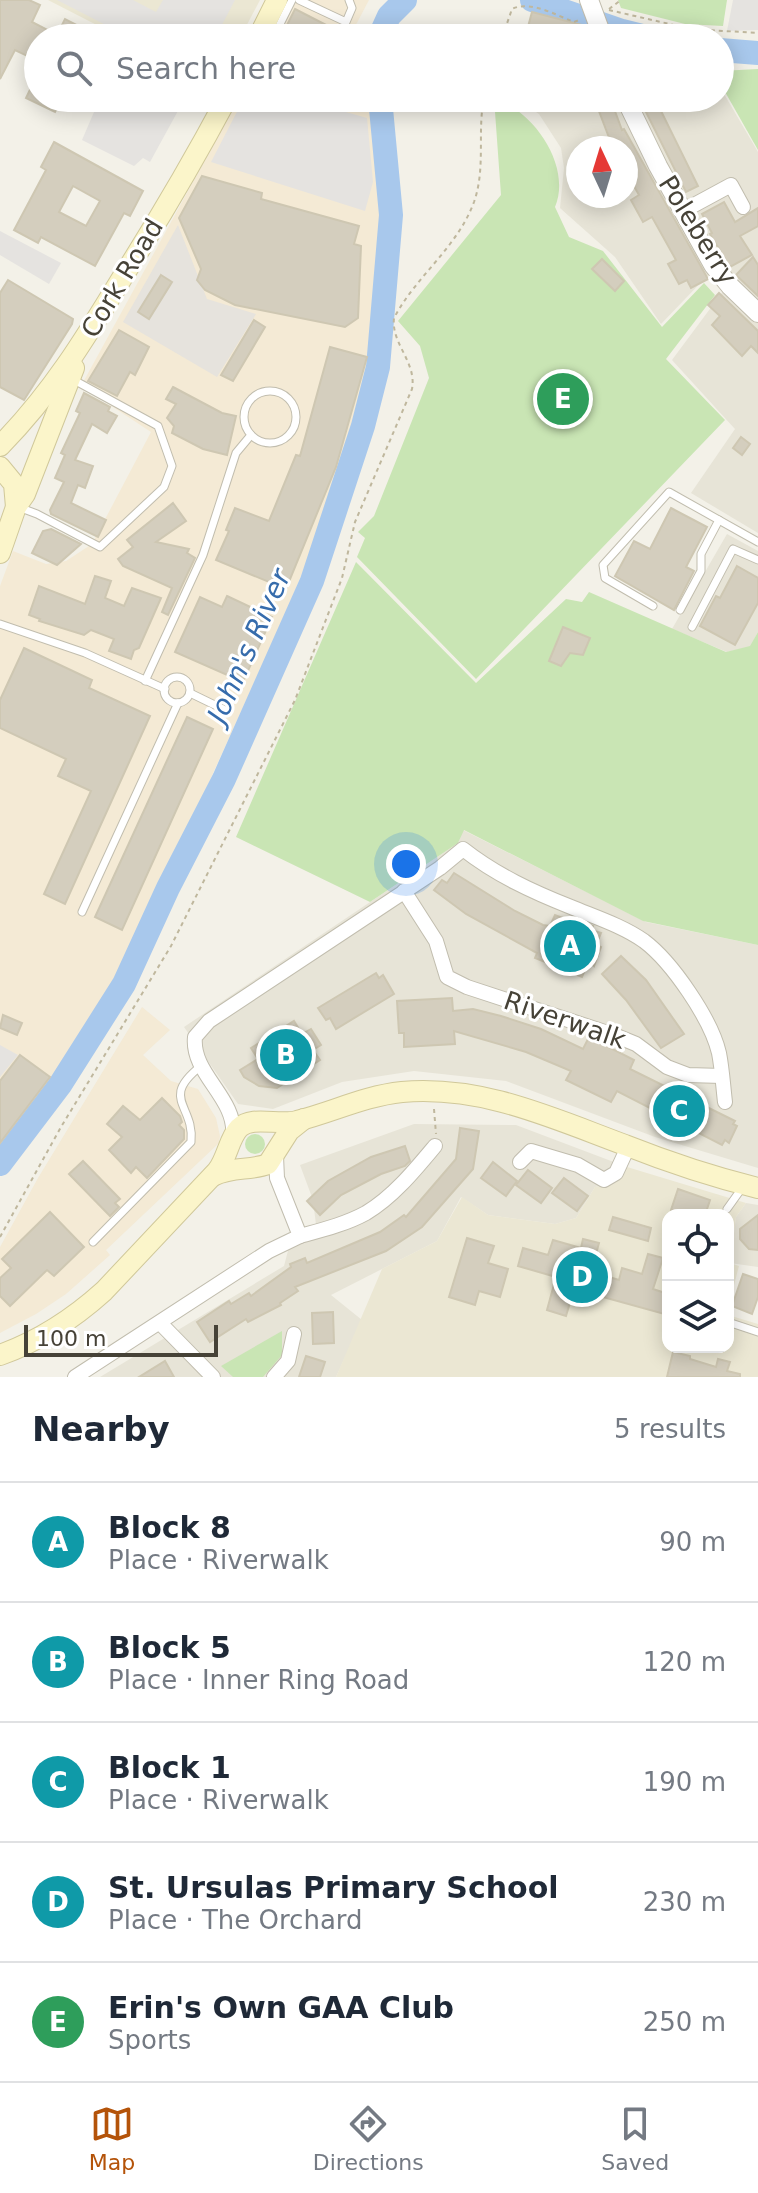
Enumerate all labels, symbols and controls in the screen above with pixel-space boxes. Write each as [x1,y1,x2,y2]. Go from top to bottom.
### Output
search box [24,24,734,112]
icon: search [52,46,96,90]
text: Search here [116,51,296,86]
north arrow [566,136,638,208]
street label: Poleberry [653,170,743,290]
street label: Cork Road [75,213,169,343]
pin: E [537,369,589,429]
water label: John's River [198,563,298,732]
your location [386,844,426,884]
pin: A [544,916,596,976]
street label: Riverwalk [500,985,630,1055]
pin: B [260,1025,312,1085]
pin: C [653,1081,705,1141]
map controls [662,1209,734,1353]
button: locate [662,1209,734,1281]
pin: D [556,1247,608,1307]
button: layers [662,1281,734,1353]
scale bar [24,1321,218,1357]
text: 100 m [36,1326,106,1351]
text: Nearby [32,1409,170,1449]
text: 5 results [614,1414,726,1444]
text: Block 8 [108,1510,231,1545]
text: A [48,1527,68,1557]
text: 90 m [659,1527,726,1557]
text: Place · Riverwalk [108,1545,329,1575]
text: Block 5 [108,1630,231,1665]
text: B [48,1647,68,1677]
text: 120 m [643,1647,726,1677]
text: Place · Inner Ring Road [108,1665,409,1695]
text: Block 1 [108,1750,231,1785]
text: C [48,1767,68,1797]
text: 190 m [643,1767,726,1797]
text: Place · Riverwalk [108,1785,329,1815]
text: St. Ursulas Primary School [108,1870,559,1905]
text: D [47,1887,69,1917]
text: 230 m [643,1887,726,1917]
text: Place · The Orchard [108,1905,363,1935]
text: Erin's Own GAA Club [108,1990,454,2025]
text: E [49,2007,67,2037]
text: 250 m [643,2007,726,2037]
text: Sports [108,2025,191,2055]
tab: Map [89,2102,135,2175]
tab: Directions [313,2102,424,2175]
tab: Saved [601,2102,669,2175]

